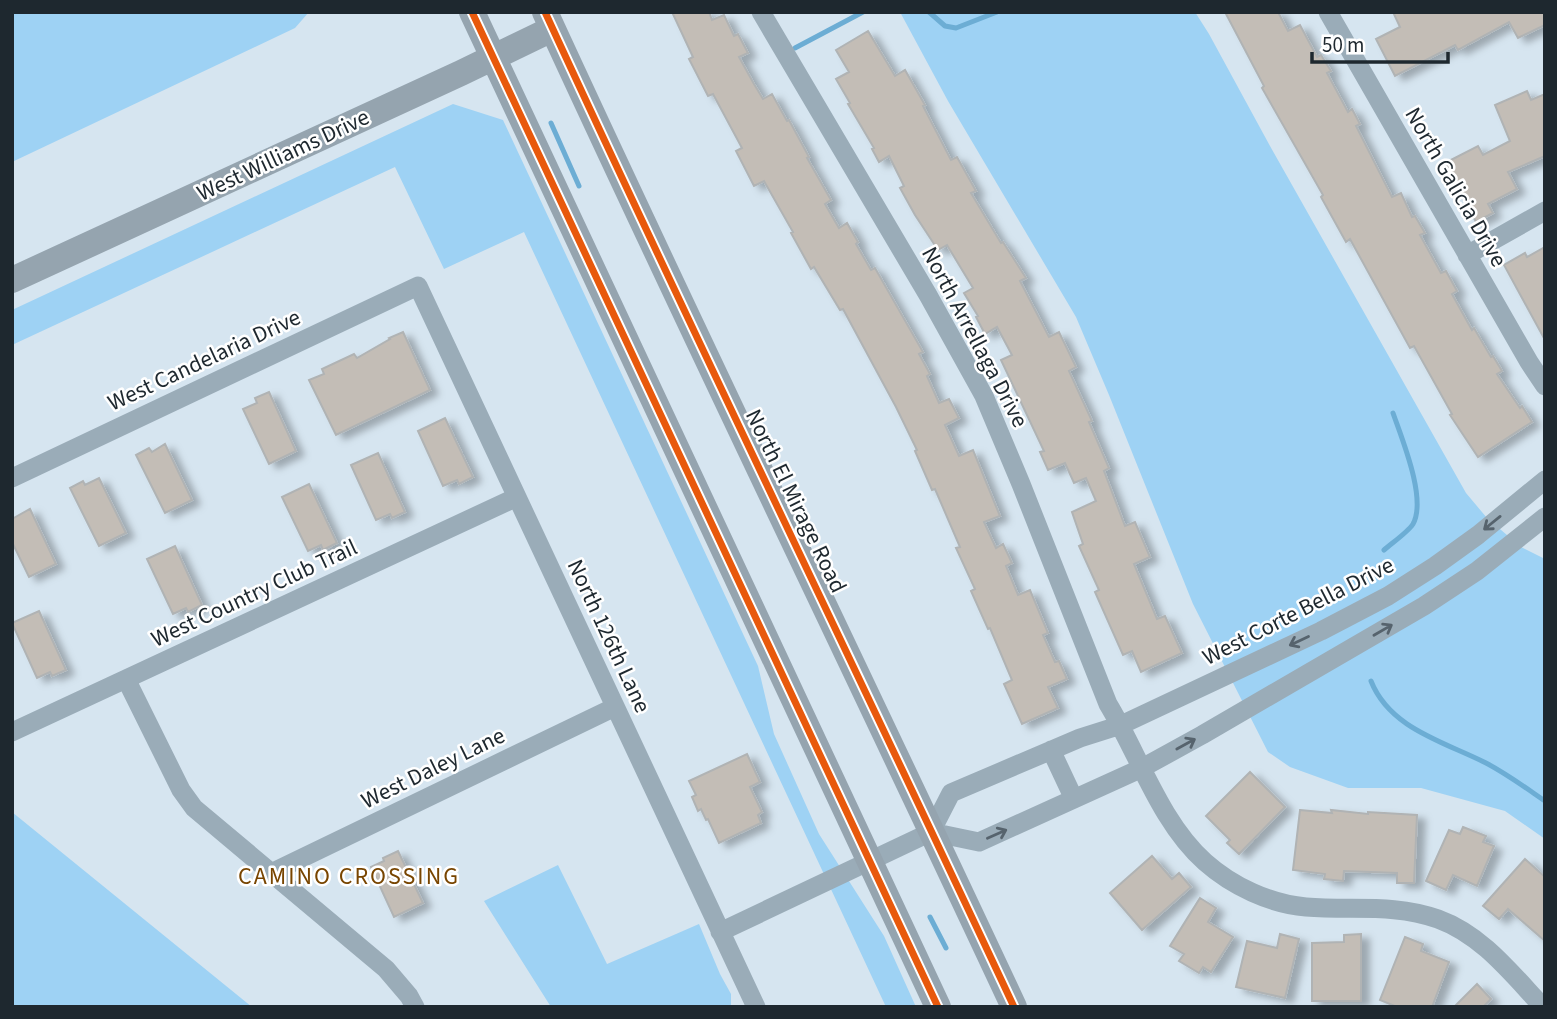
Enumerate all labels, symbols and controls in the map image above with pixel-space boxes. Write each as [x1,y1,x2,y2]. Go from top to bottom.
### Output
scale bar [1312,21,1448,65]
text: 50 m [1322,30,1364,60]
street label: West Williams Drive [191,101,375,209]
street label: North Galicia Drive [1397,101,1515,273]
street label: North Arrellaga Drive [913,241,1037,433]
street label: West Candelaria Drive [102,301,306,419]
street label: North El Mirage Road [737,404,855,598]
one-way arrow [1484,516,1502,531]
street label: West Country Club Trail [145,531,363,655]
street label: West Corte Bella Drive [1197,548,1399,674]
street label: North 126th Lane [559,554,659,718]
one-way arrow [1372,623,1393,636]
one-way arrow [1289,635,1310,649]
street label: West Daley Lane [356,719,510,817]
one-way arrow [1175,737,1196,750]
one-way arrow [986,827,1007,840]
district label: CAMINO CROSSING [238,859,460,894]

